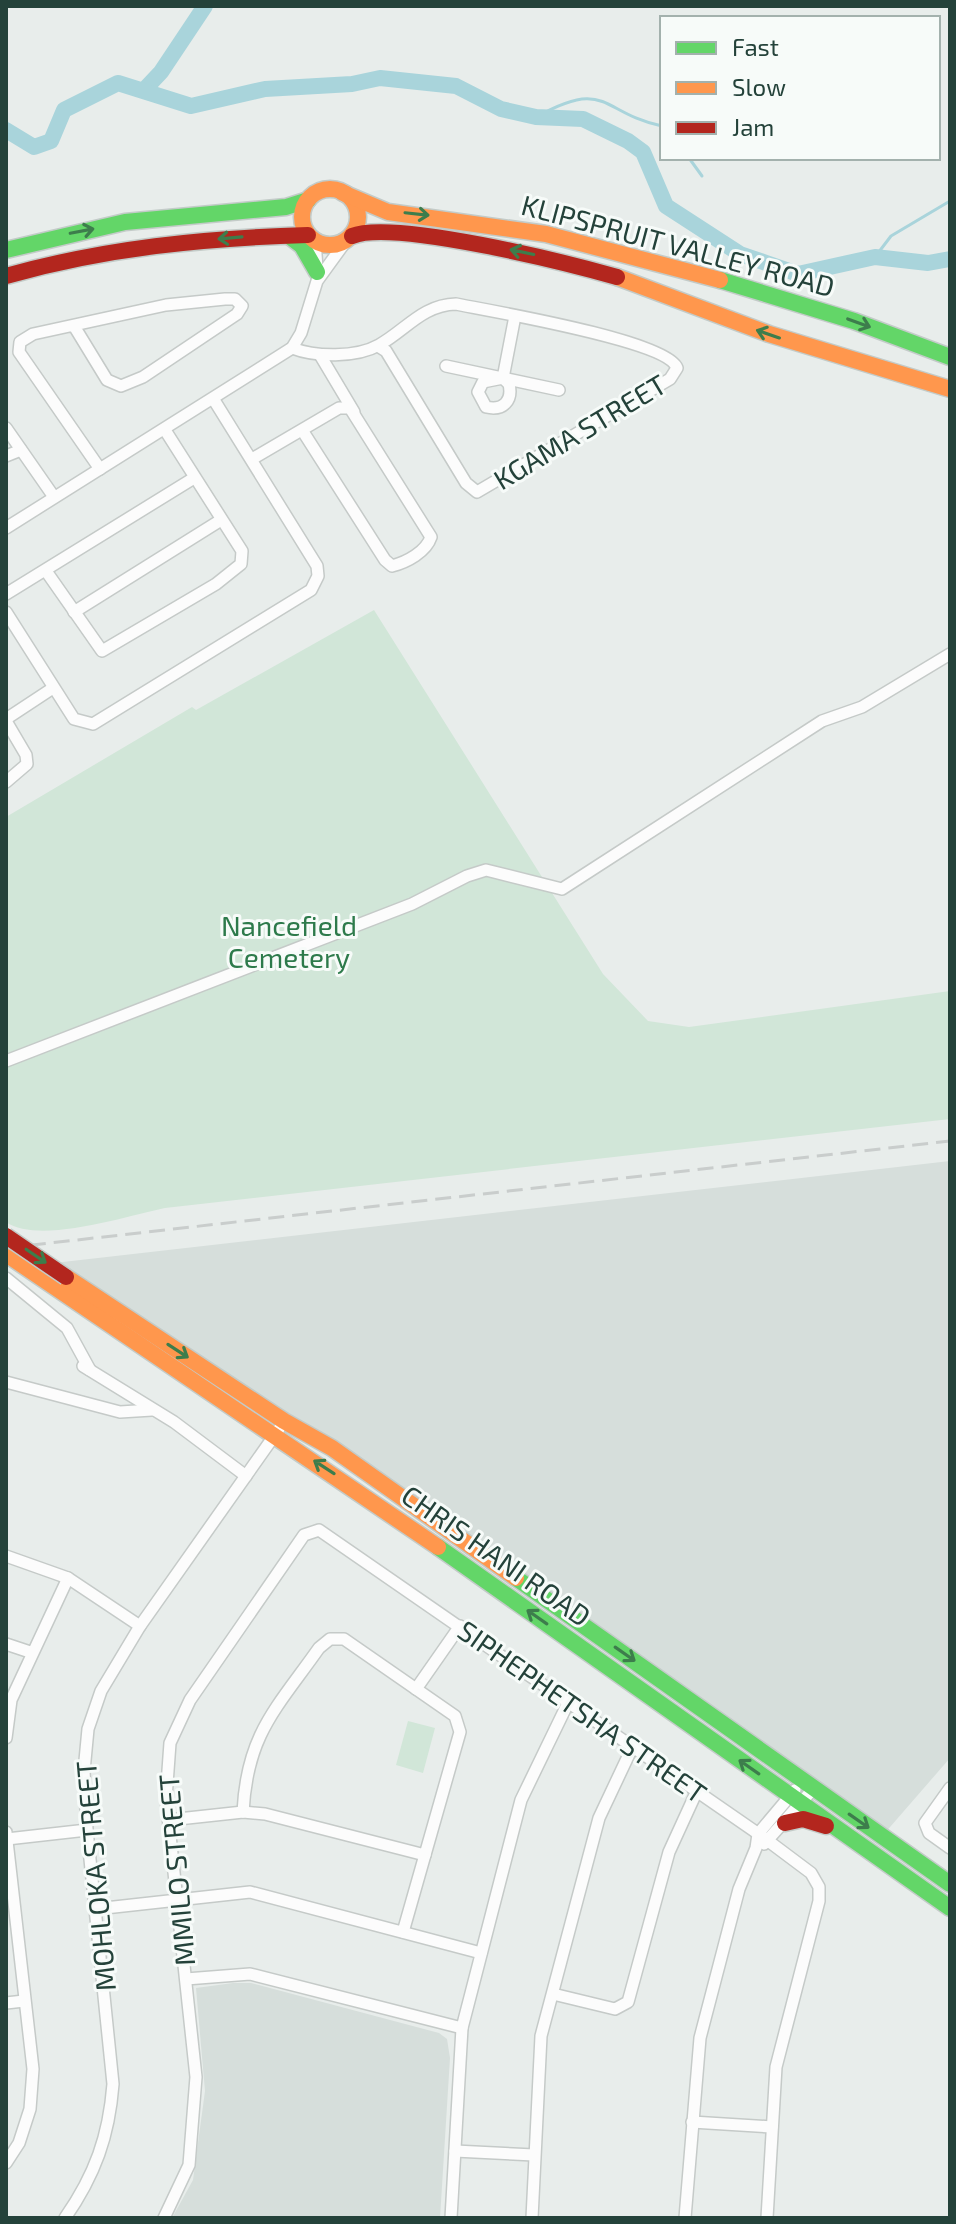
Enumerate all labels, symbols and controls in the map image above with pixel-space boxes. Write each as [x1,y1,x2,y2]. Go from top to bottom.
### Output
legend [660,16,940,160]
text: Fast [732,32,779,61]
text: Slow [732,72,786,101]
text: Jam [732,112,774,141]
street label: KLIPSPRUIT VALLEY ROAD [518,187,839,303]
one-way arrow [403,207,430,222]
one-way arrow [68,222,94,237]
one-way arrow [218,231,244,246]
one-way arrow [510,244,535,259]
one-way arrow [846,316,871,331]
one-way arrow [756,325,781,340]
street label: KGAMA STREET [487,366,672,496]
park label: Nancefield Cemetery [221,908,357,974]
one-way arrow [25,1248,47,1265]
one-way arrow [166,1343,188,1360]
one-way arrow [313,1459,336,1475]
street label: CHRIS HANI ROAD [396,1477,597,1633]
one-way arrow [526,1608,548,1625]
street label: SIPHEPHETSHA STREET [452,1613,713,1810]
one-way arrow [613,1646,635,1662]
one-way arrow [739,1758,760,1775]
street label: MOHLOKA STREET [68,1760,122,1993]
street label: MMILO STREET [151,1773,201,1967]
one-way arrow [848,1813,870,1829]

